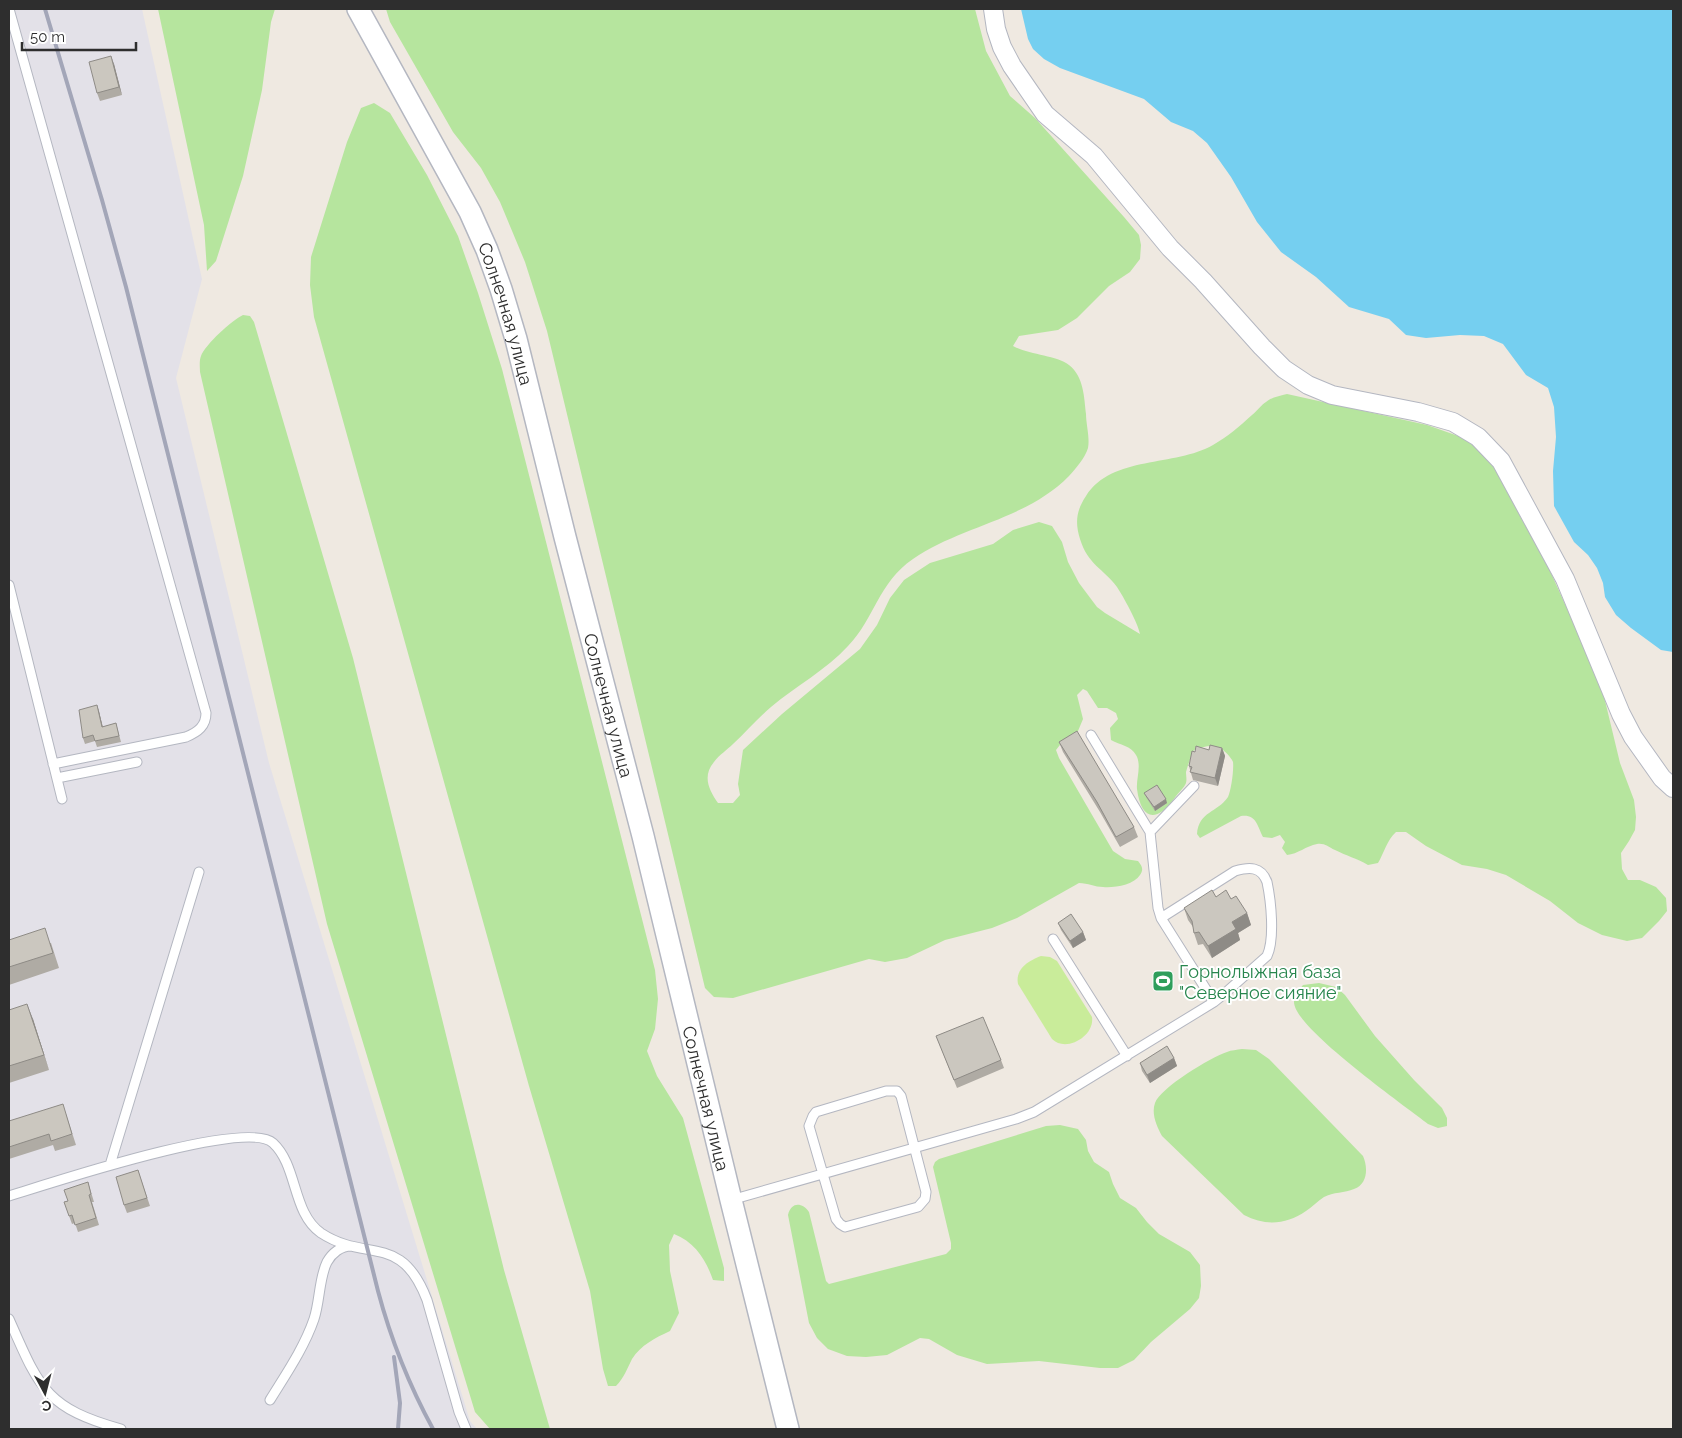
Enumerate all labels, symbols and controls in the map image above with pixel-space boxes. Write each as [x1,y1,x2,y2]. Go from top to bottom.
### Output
scale bar [22,20,136,52]
text: 50 m [30,28,65,46]
street label: Солнечная улица [474,239,538,387]
street label: Солнечная улица [580,631,638,780]
place label: Горнолыжная база "Северное сияние" [1179,961,1342,1003]
sports icon: Горнолыжная база "Северное сияние" [1151,969,1175,993]
street label: Солнечная улица [679,1024,734,1173]
north arrow [20,1368,70,1418]
text: С [40,1397,52,1414]

